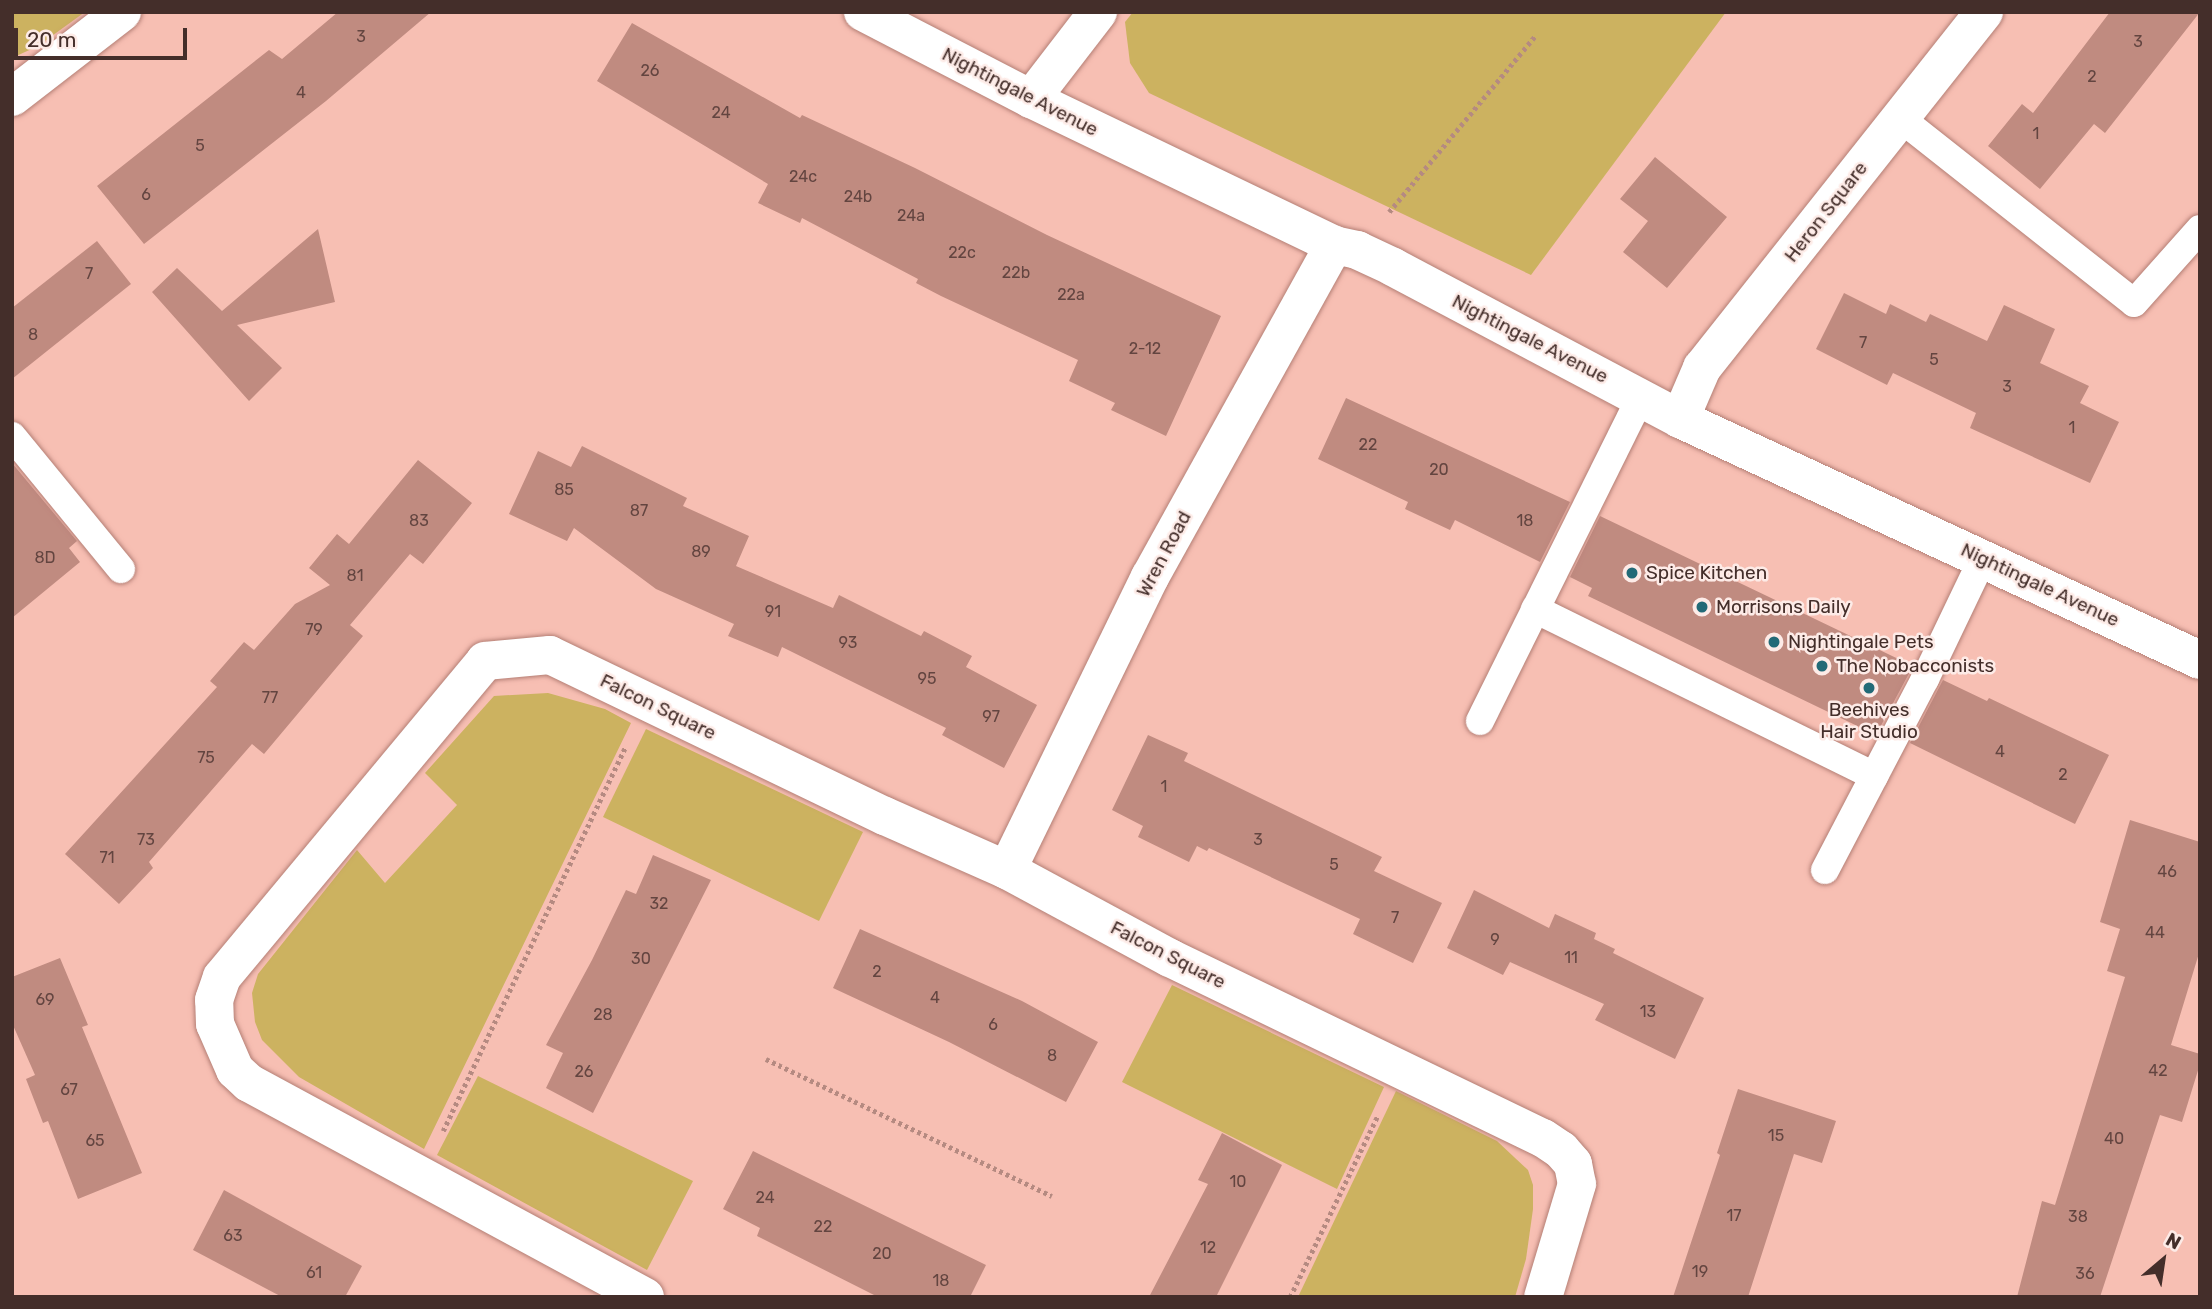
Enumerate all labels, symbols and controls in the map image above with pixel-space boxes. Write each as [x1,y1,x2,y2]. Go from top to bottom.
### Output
scale bar [18,14,191,58]
text: 20 m [27,27,76,52]
house number: 3 [356,27,366,47]
house number: 3 [2133,32,2143,52]
street label: Nightingale Avenue [938,43,1102,141]
house number: 26 [640,61,660,81]
house number: 2 [2087,67,2097,87]
house number: 4 [296,83,306,103]
house number: 24 [711,103,731,123]
house number: 1 [2033,124,2039,144]
house number: 5 [195,136,205,156]
street label: Heron Square [1780,157,1872,267]
house number: 24c [789,167,817,187]
house number: 6 [141,185,151,205]
house number: 24b [844,187,872,207]
house number: 24a [897,206,925,226]
house number: 22c [948,243,976,263]
house number: 22b [1002,263,1030,283]
house number: 7 [85,264,93,284]
house number: 22a [1057,285,1085,305]
street label: Nightingale Avenue [1448,290,1612,388]
house number: 8 [28,325,38,345]
house number: 7 [1859,333,1867,353]
house number: 2-12 [1129,339,1161,359]
house number: 5 [1929,350,1939,370]
house number: 3 [2002,377,2012,397]
house number: 1 [2069,418,2075,438]
house number: 22 [1359,435,1377,455]
house number: 20 [1429,460,1449,480]
house number: 85 [554,480,574,500]
house number: 87 [630,501,648,521]
street label: Wren Road [1132,507,1196,601]
house number: 83 [409,511,429,531]
house number: 18 [1516,511,1534,531]
street label: Nightingale Avenue [1957,538,2123,632]
house number: 89 [691,542,711,562]
house number: 8D [34,548,56,568]
place label: Spice Kitchen [1646,562,1767,584]
marker: Spice Kitchen [1624,565,1640,581]
house number: 81 [346,566,364,586]
place label: Morrisons Daily [1716,596,1851,618]
marker: Morrisons Daily [1694,599,1710,615]
house number: 91 [765,602,781,622]
house number: 79 [305,620,323,640]
place label: Nightingale Pets [1788,631,1934,653]
house number: 93 [839,633,857,653]
marker: Nightingale Pets [1766,634,1782,650]
place label: The Nobacconists [1836,655,1994,677]
marker: The Nobacconists [1814,658,1830,674]
street label: Falcon Square [596,669,720,745]
house number: 95 [918,669,936,689]
marker: Beehives Hair Studio [1861,680,1877,696]
house number: 77 [262,688,278,708]
place label: Beehives Hair Studio [1820,699,1918,743]
house number: 97 [982,707,1000,727]
house number: 4 [1995,742,2005,762]
house number: 75 [197,748,215,768]
house number: 2 [2058,765,2068,785]
house number: 1 [1161,777,1167,797]
house number: 73 [137,830,155,850]
house number: 3 [1253,830,1263,850]
house number: 71 [99,848,115,868]
house number: 5 [1329,855,1339,875]
house number: 46 [2157,862,2177,882]
house number: 32 [649,894,669,914]
house number: 7 [1391,908,1399,928]
street label: Falcon Square [1107,916,1229,994]
house number: 44 [2145,923,2165,943]
house number: 9 [1490,930,1500,950]
house number: 11 [1564,948,1578,968]
house number: 30 [631,949,651,969]
house number: 2 [872,962,882,982]
house number: 4 [930,988,940,1008]
house number: 69 [35,990,55,1010]
house number: 13 [1640,1002,1656,1022]
house number: 28 [593,1005,613,1025]
house number: 6 [988,1015,998,1035]
house number: 8 [1047,1046,1057,1066]
house number: 42 [2148,1061,2168,1081]
house number: 26 [574,1062,594,1082]
house number: 67 [60,1080,78,1100]
house number: 15 [1768,1126,1784,1146]
house number: 40 [2104,1129,2124,1149]
house number: 65 [85,1131,105,1151]
house number: 10 [1229,1172,1247,1192]
house number: 24 [755,1188,775,1208]
house number: 17 [1726,1206,1742,1226]
house number: 38 [2068,1207,2088,1227]
house number: 22 [814,1217,832,1237]
north arrow [2128,1225,2198,1295]
house number: 63 [223,1226,243,1246]
text: N [2162,1228,2185,1255]
house number: 12 [1200,1238,1216,1258]
house number: 20 [872,1244,892,1264]
house number: 19 [1692,1262,1708,1282]
house number: 61 [306,1263,322,1283]
house number: 36 [2075,1264,2095,1284]
house number: 18 [932,1271,950,1291]

